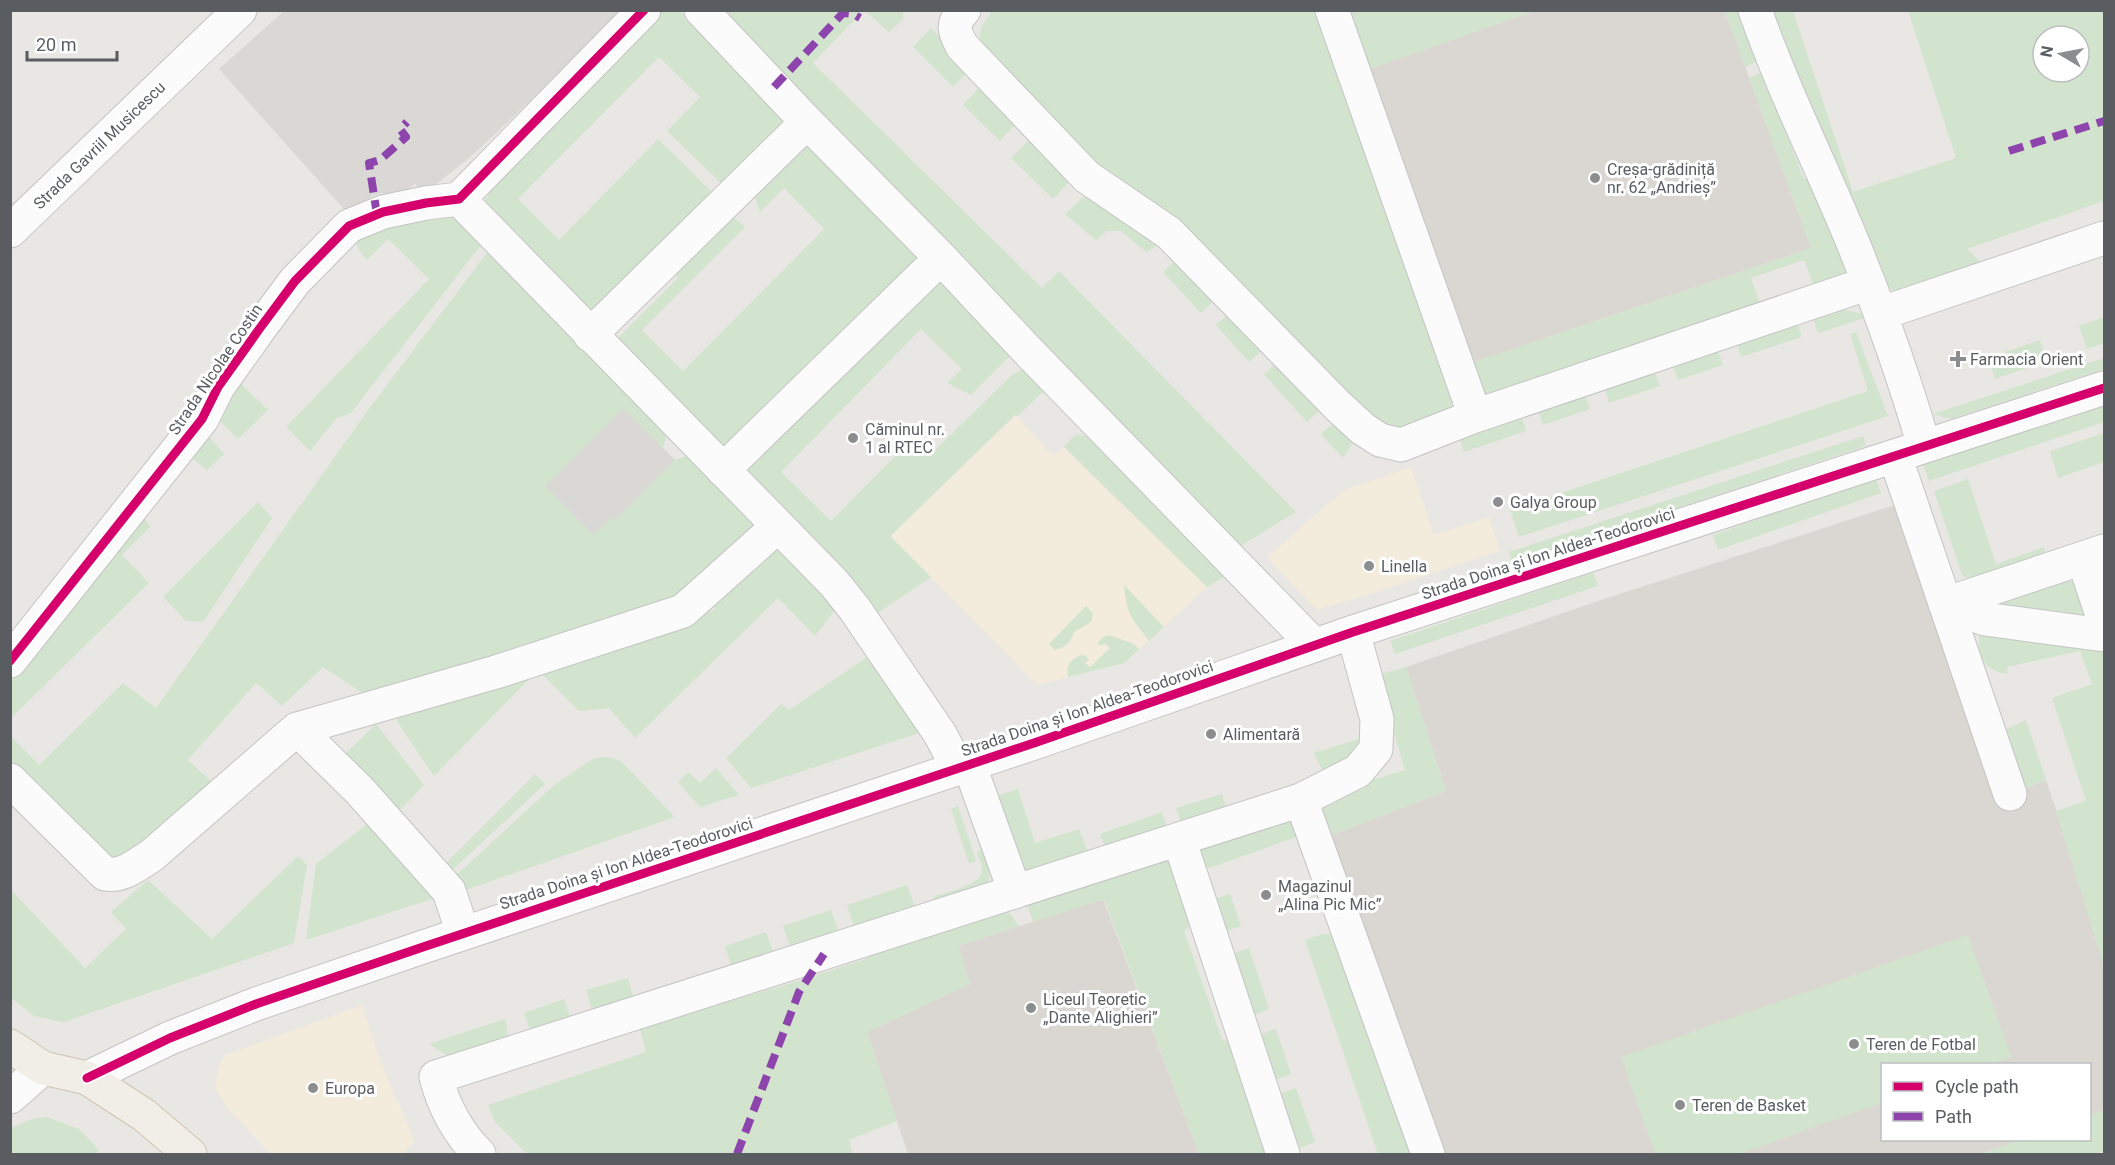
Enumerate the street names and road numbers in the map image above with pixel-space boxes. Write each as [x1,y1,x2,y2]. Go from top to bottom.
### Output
street label: Strada Gavriil Musicescu [30,77,169,213]
street label: Strada Nicolae Costin [165,300,266,438]
street label: Strada Doina și Ion Aldea-Teodorovici [1419,503,1678,604]
street label: Strada Doina și Ion Aldea-Teodorovici [959,656,1216,762]
street label: Strada Doina și Ion Aldea-Teodorovici [497,813,756,914]

